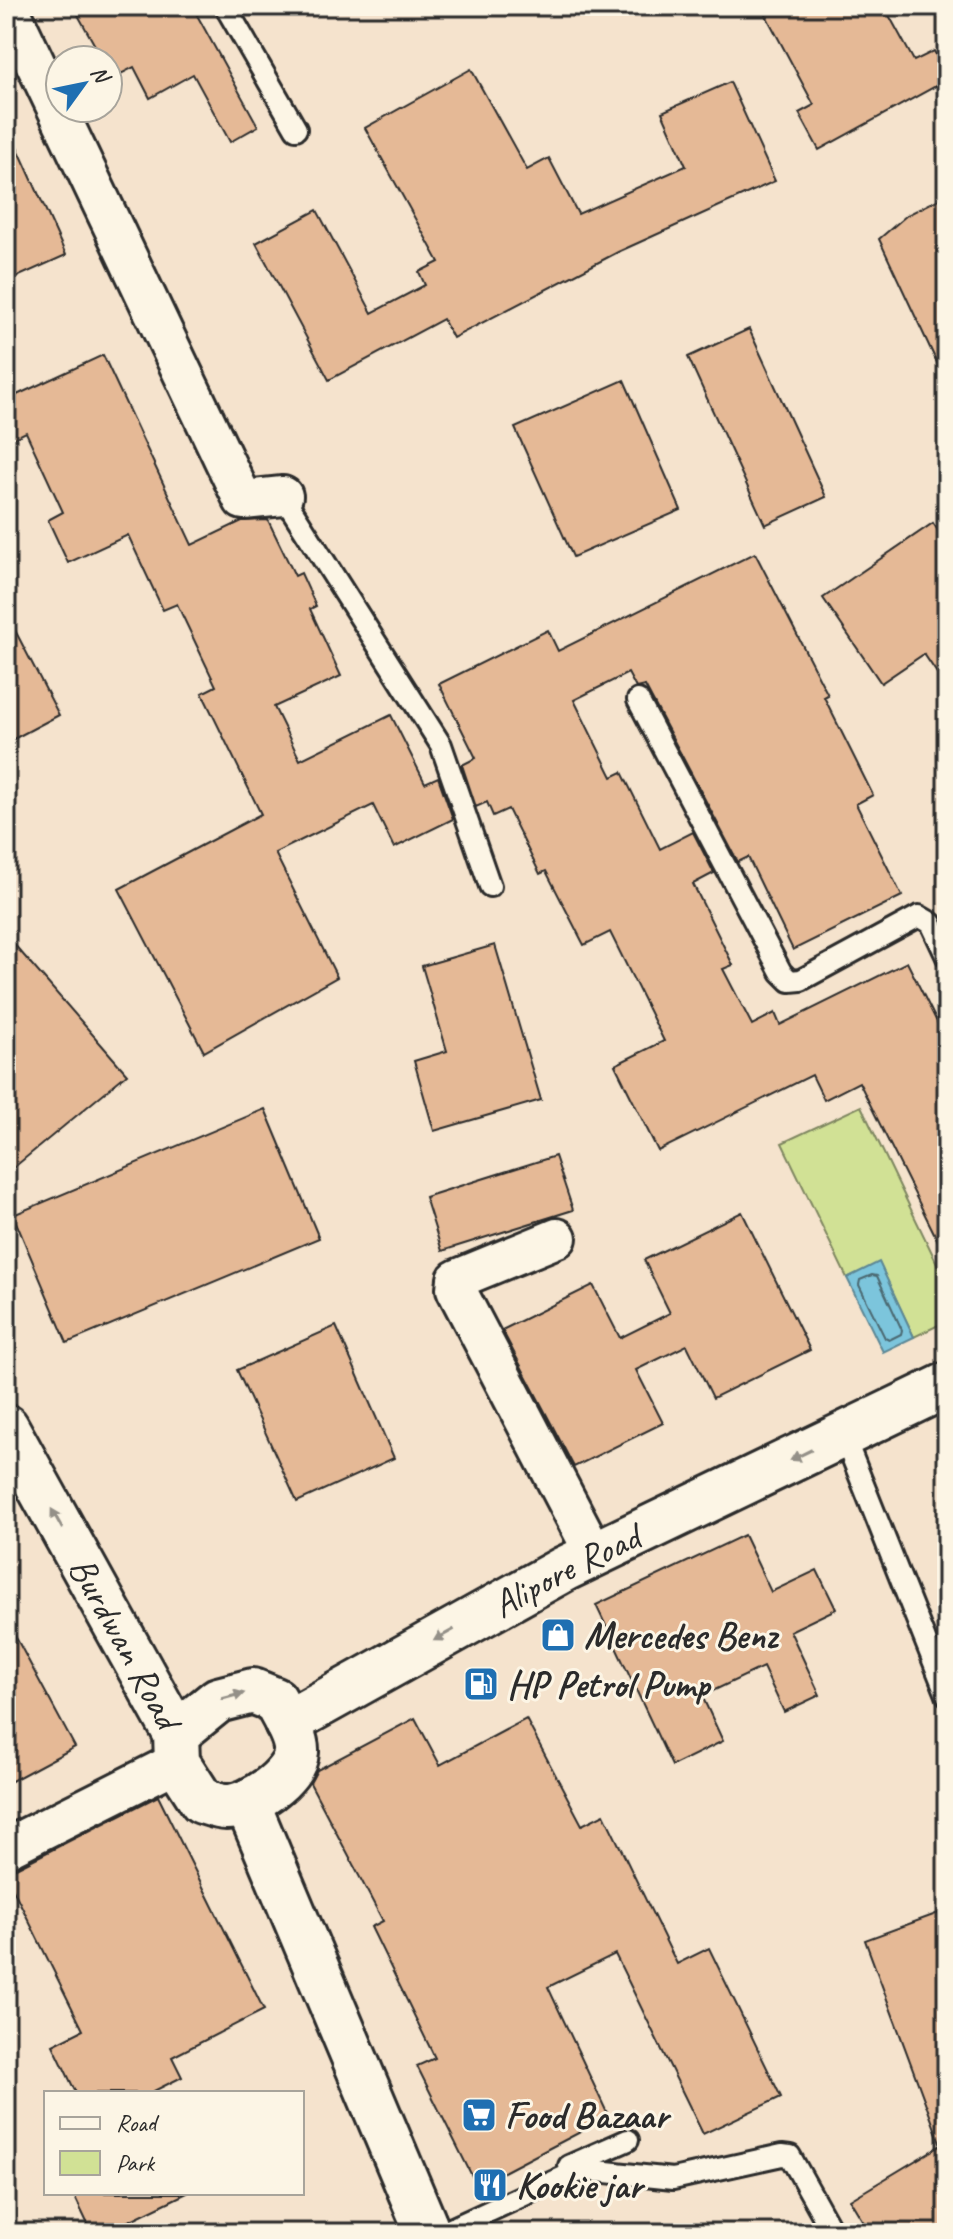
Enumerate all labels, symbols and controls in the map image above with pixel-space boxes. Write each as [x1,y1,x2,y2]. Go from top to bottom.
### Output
north arrow [44,44,124,124]
text: N [84,60,117,90]
one-way arrow [789,1448,812,1462]
one-way arrow [50,1508,64,1530]
street label: Alipore Road [484,1510,652,1628]
street label: Burdwan Road [59,1548,194,1741]
place label: Mercedes Benz [584,1612,780,1659]
shop icon: Mercedes Benz [539,1616,577,1654]
one-way arrow [433,1628,455,1642]
place label: HP Petrol Pump [507,1661,712,1708]
fuel station icon: HP Petrol Pump [462,1665,500,1703]
one-way arrow [221,1690,246,1702]
legend [44,2091,304,2195]
place label: Food Bazaar [505,2092,672,2139]
supermarket icon: Food Bazaar [460,2096,498,2134]
text: Road [116,2108,160,2138]
text: Park [116,2148,156,2178]
place label: Kookie jar [516,2162,646,2209]
restaurant icon: Kookie jar [471,2166,509,2204]

